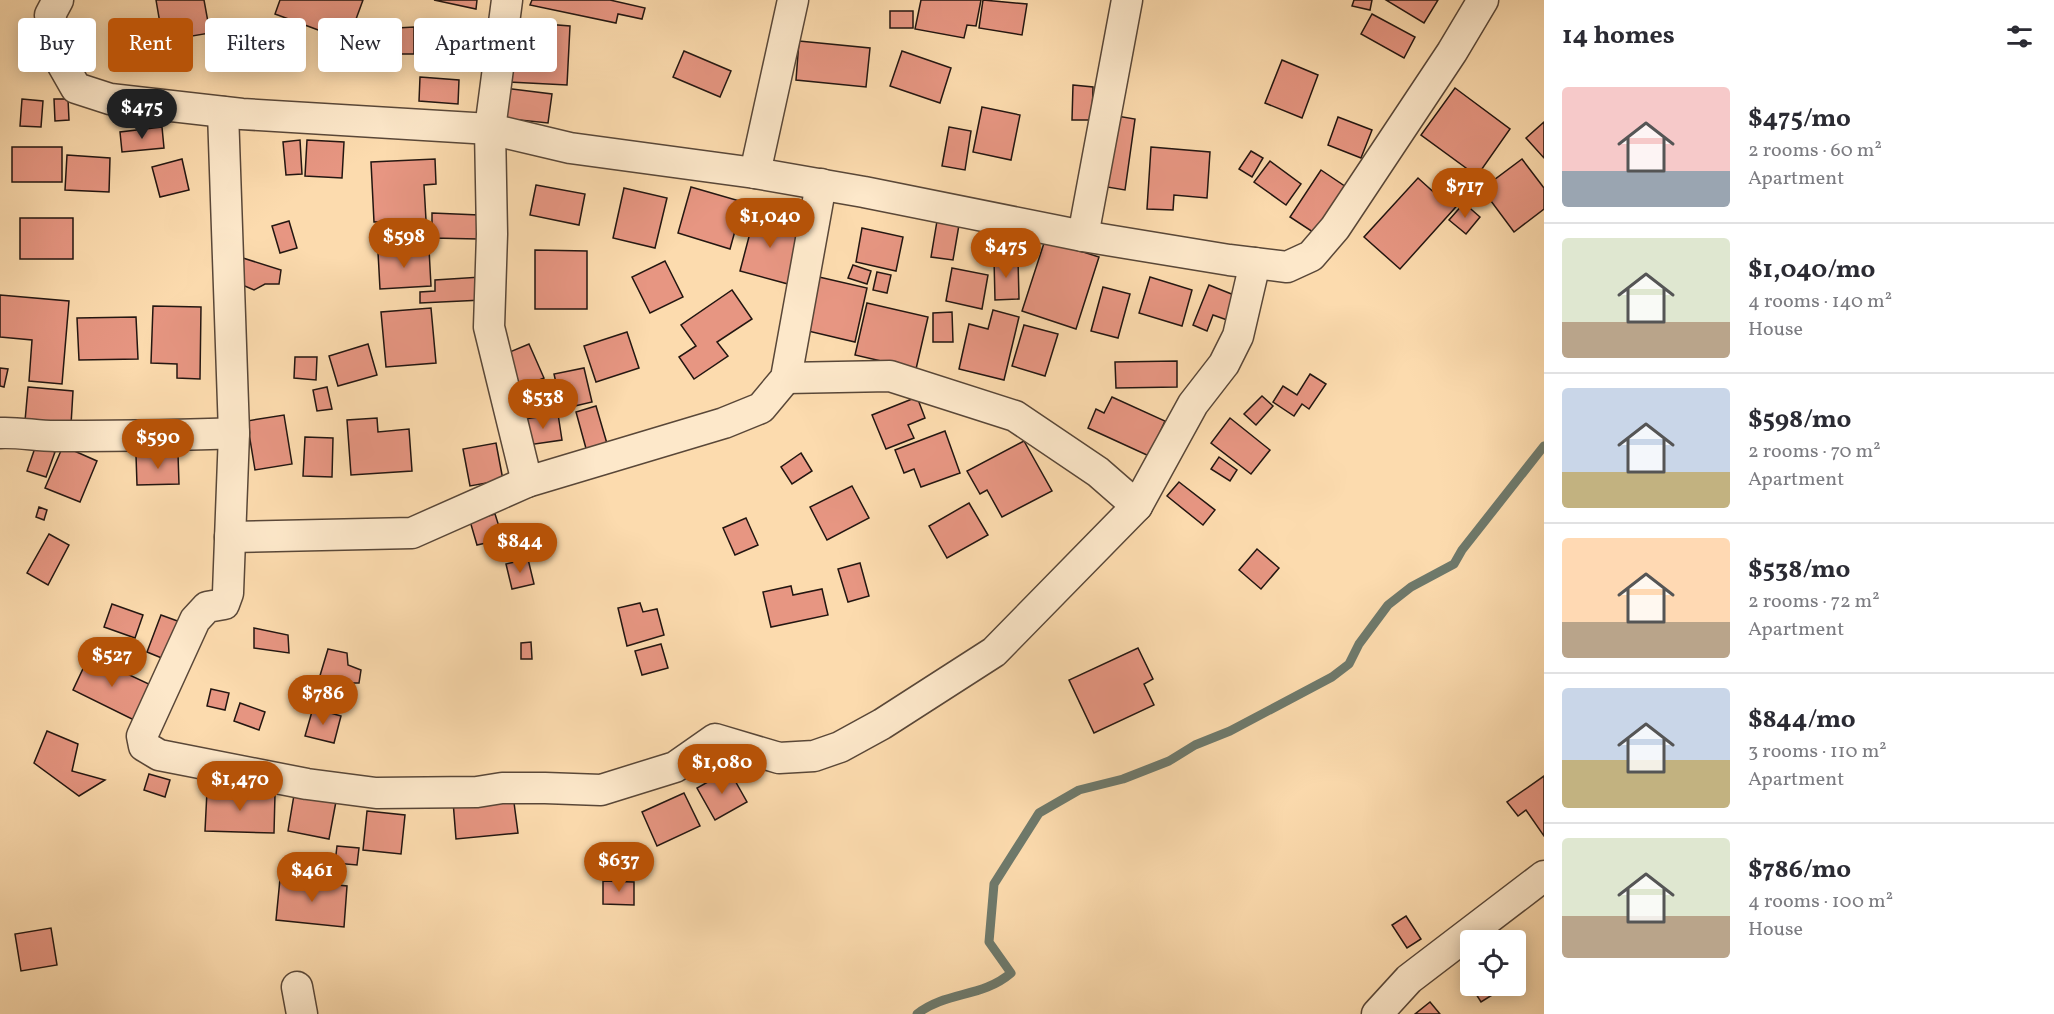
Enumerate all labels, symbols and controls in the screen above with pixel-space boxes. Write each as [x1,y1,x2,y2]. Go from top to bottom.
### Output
chip: Buy [18,18,96,72]
chip: Rent [108,18,193,72]
chip: Filters [205,18,306,72]
chip: New [318,18,402,72]
chip: Apartment [414,18,557,72]
text: 14 homes [1562,18,1675,54]
icon: filters [2003,20,2036,53]
pin: $475 [106,89,178,140]
text: $475 [121,94,163,122]
text: $475/mo [1748,101,1851,137]
icon: home [1610,111,1682,183]
text: 2 rooms · 60 m² [1748,137,1882,165]
text: Apartment [1748,165,1844,193]
pin: $717 [1429,168,1501,219]
text: $717 [1446,173,1484,201]
pin: $1,040 [721,198,819,249]
text: $1,040 [740,203,801,231]
pin: $598 [368,218,440,269]
text: $598 [383,223,425,251]
pin: $475 [970,228,1042,279]
text: $475 [985,233,1027,261]
text: $1,040/mo [1748,252,1875,288]
icon: home [1610,262,1682,334]
text: 4 rooms · 140 m² [1748,288,1892,316]
text: House [1748,316,1803,344]
pin: $538 [507,379,579,430]
text: $538 [522,384,564,412]
text: $598/mo [1748,402,1851,438]
icon: home [1610,412,1682,484]
pin: $590 [122,419,194,470]
text: $590 [136,424,180,452]
text: 2 rooms · 70 m² [1748,438,1881,466]
text: Apartment [1748,466,1844,494]
pin: $844 [484,523,556,574]
text: $844 [497,528,543,556]
text: $538/mo [1748,552,1850,588]
icon: home [1610,562,1682,634]
text: 2 rooms · 72 m² [1748,588,1880,616]
text: Apartment [1748,616,1844,644]
pin: $527 [76,637,148,688]
text: $527 [92,642,132,670]
pin: $786 [287,675,359,726]
text: $786 [302,680,344,708]
text: $844/mo [1748,702,1856,738]
icon: home [1610,712,1682,784]
text: 3 rooms · 110 m² [1748,738,1887,766]
pin: $1,080 [673,744,771,795]
text: $1,080 [692,749,752,777]
pin: $1,470 [191,761,289,812]
text: $1,470 [211,766,269,794]
text: Apartment [1748,766,1844,794]
pin: $637 [583,842,655,893]
text: $637 [598,847,640,875]
pin: $461 [276,852,348,903]
text: $786/mo [1748,852,1851,888]
text: $461 [291,857,333,885]
icon: home [1610,862,1682,934]
text: 4 rooms · 100 m² [1748,888,1893,916]
text: House [1748,916,1803,944]
map controls [1460,930,1526,996]
button: locate [1460,930,1526,996]

